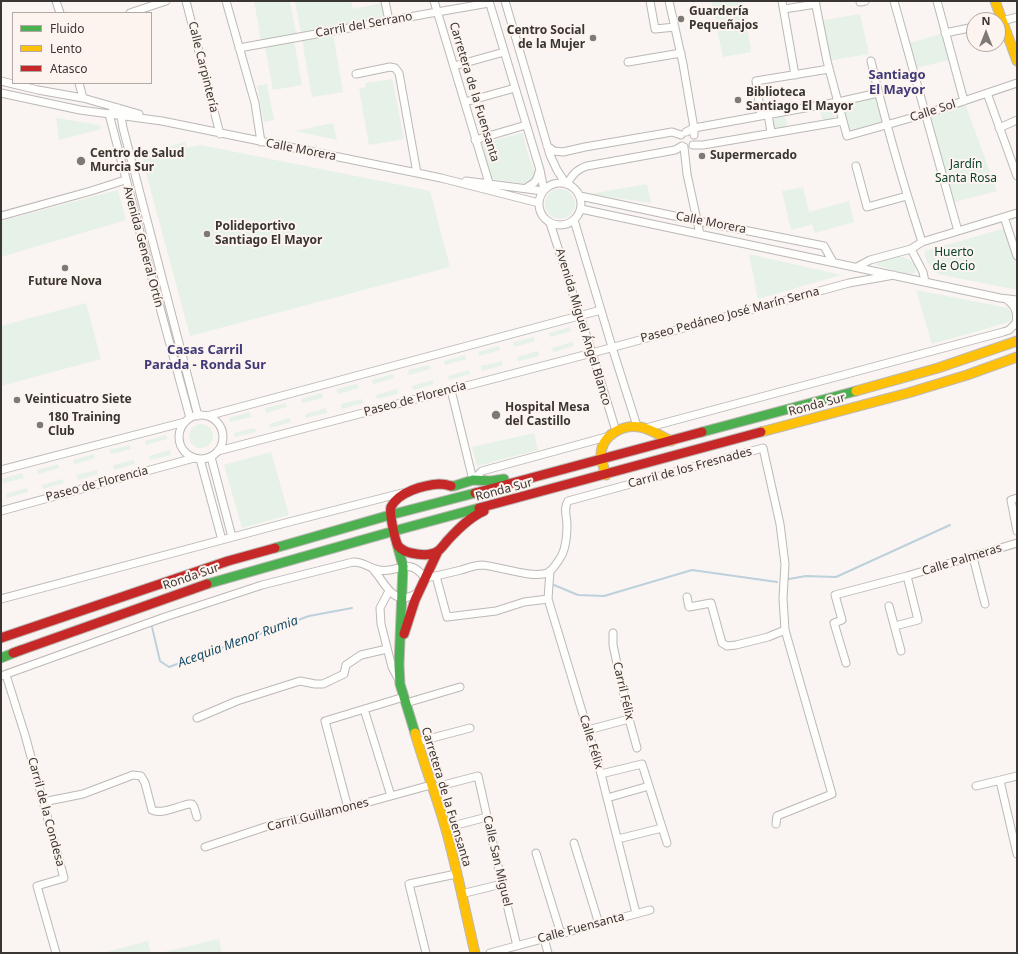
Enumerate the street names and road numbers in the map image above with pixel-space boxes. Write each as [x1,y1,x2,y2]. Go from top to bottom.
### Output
street label: Carril del Serrano [314,9,414,41]
street label: Calle Carpintería [185,20,221,114]
street label: Carretera de la Fuensanta [446,20,502,164]
street label: Calle Sol [908,97,958,125]
street label: Calle Morera [265,136,337,164]
street label: Avenida General Ortín [120,185,166,309]
street label: Calle Morera [675,209,747,237]
street label: Avenida Miguel Ángel Blanco [552,247,614,407]
street label: Paseo Pedáneo José Marín Serna [639,284,821,346]
street label: Paseo de Florencia [362,378,468,420]
street label: Ronda Sur [787,390,847,420]
street label: Carril de los Fresnades [627,445,753,491]
street label: Paseo de Florencia [44,463,150,505]
street label: Ronda Sur [474,475,534,505]
street label: Calle Palmeras [920,541,1004,579]
street label: Ronda Sur [161,561,221,593]
street label: Carril Félix [609,661,637,721]
street label: Calle Félix [576,713,606,771]
street label: Carretera de la Fuensanta [418,725,474,869]
street label: Carril de la Condesa [24,756,68,868]
street label: Carril Guillamones [266,795,370,835]
street label: Calle San Miguel [480,814,514,908]
street label: Calle Fuensanta [536,910,626,946]

